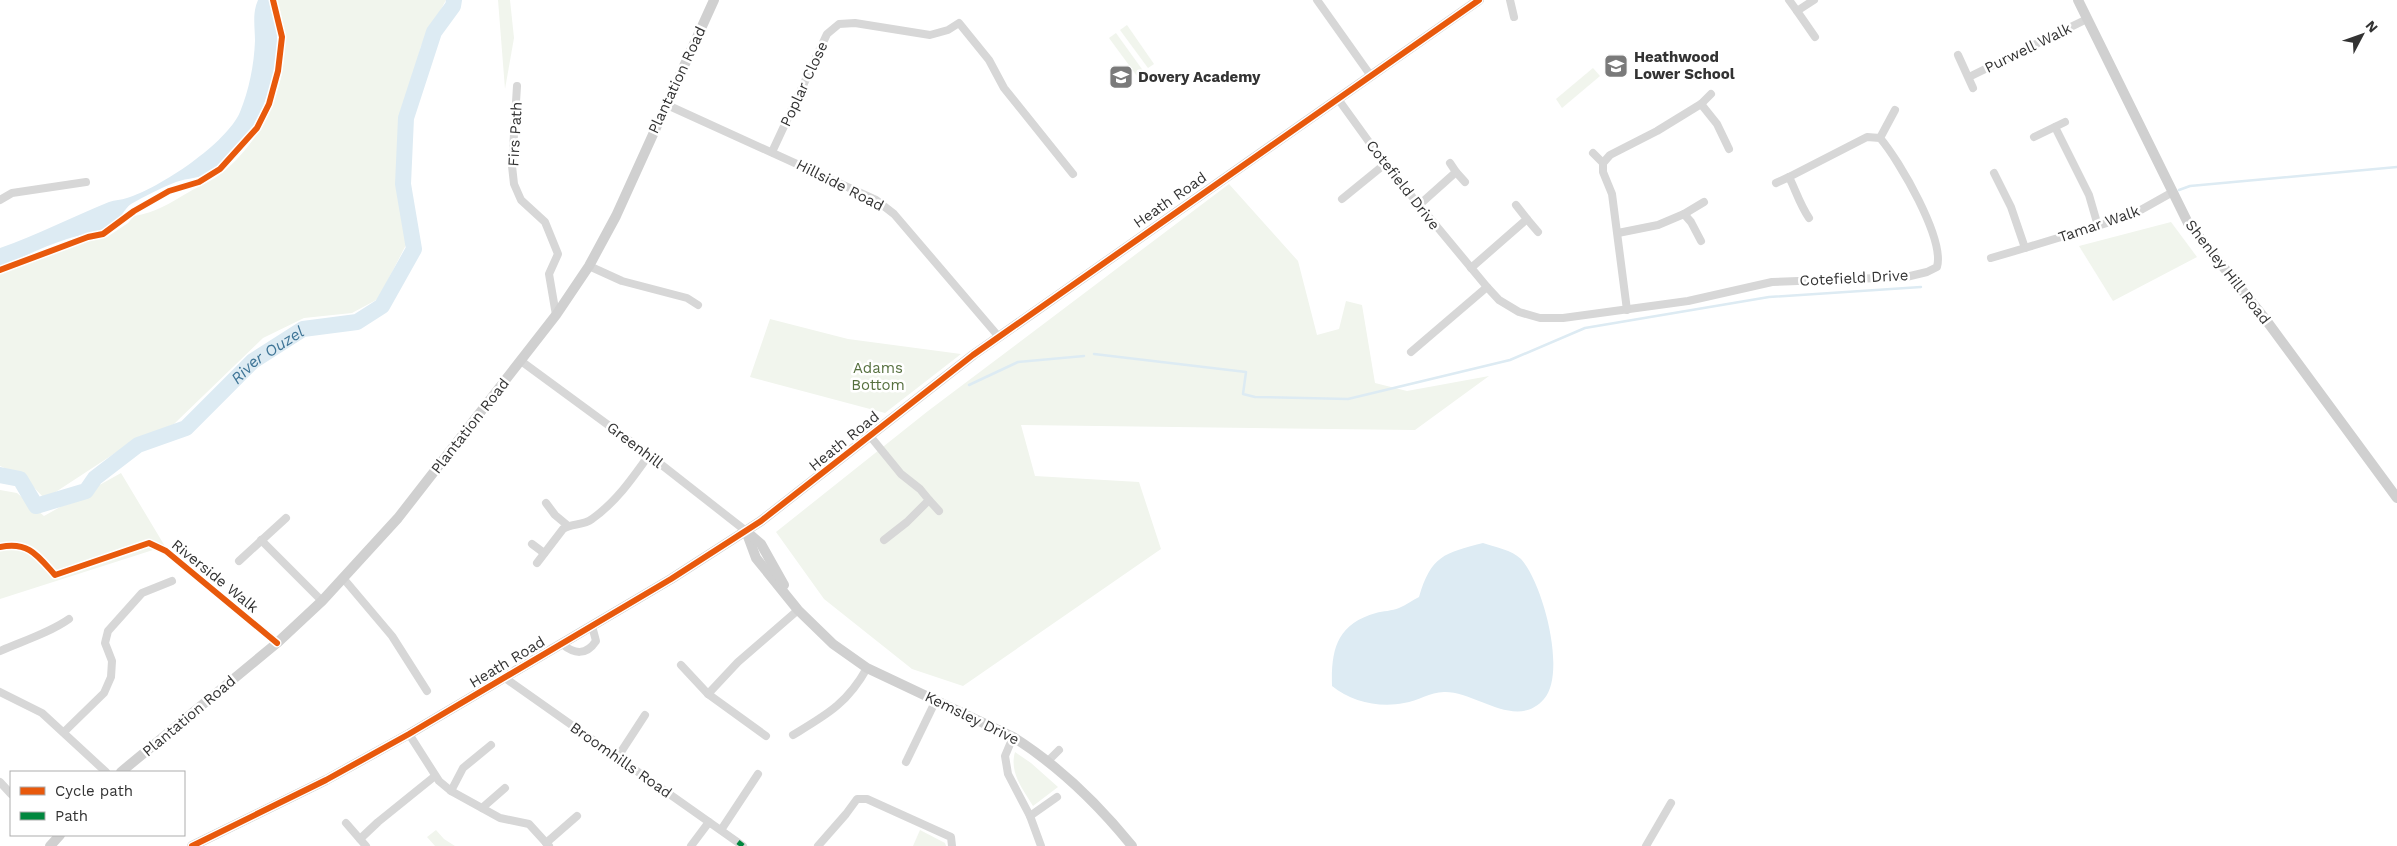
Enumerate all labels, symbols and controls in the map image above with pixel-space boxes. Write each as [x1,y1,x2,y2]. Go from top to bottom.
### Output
north arrow [2337,10,2387,60]
text: N [2362,17,2381,36]
street label: Purwell Walk [1982,19,2075,77]
street label: Plantation Road [644,24,710,136]
street label: Poplar Close [776,39,832,129]
place label: Heathwood Lower School [1634,48,1735,83]
school or university icon: Heathwood Lower School [1603,53,1629,79]
school or university icon: Dovery Academy [1108,64,1134,90]
place label: Dovery Academy [1138,68,1261,86]
street label: Firs Path [504,101,526,167]
street label: Cotefield Drive [1362,137,1444,233]
street label: Hillside Road [793,155,887,215]
street label: Heath Road [1130,168,1210,232]
street label: Tamar Walk [2056,202,2142,246]
street label: Shenley Hill Road [2182,216,2274,328]
street label: Cotefield Drive [1799,266,1909,290]
water label: River Ouzel [227,322,308,388]
park label: Adams Bottom [851,359,905,394]
street label: Plantation Road [427,375,513,477]
street label: Heath Road [805,407,883,475]
street label: Greenhill [603,418,667,472]
street label: Riverside Walk [168,536,262,617]
street label: Heath Road [466,632,548,692]
street label: Plantation Road [139,672,239,760]
street label: Kemsley Drive [922,687,1022,749]
street label: Broomhills Road [567,718,675,802]
legend [10,771,185,836]
text: Cycle path [55,782,133,800]
text: Path [55,807,88,825]

